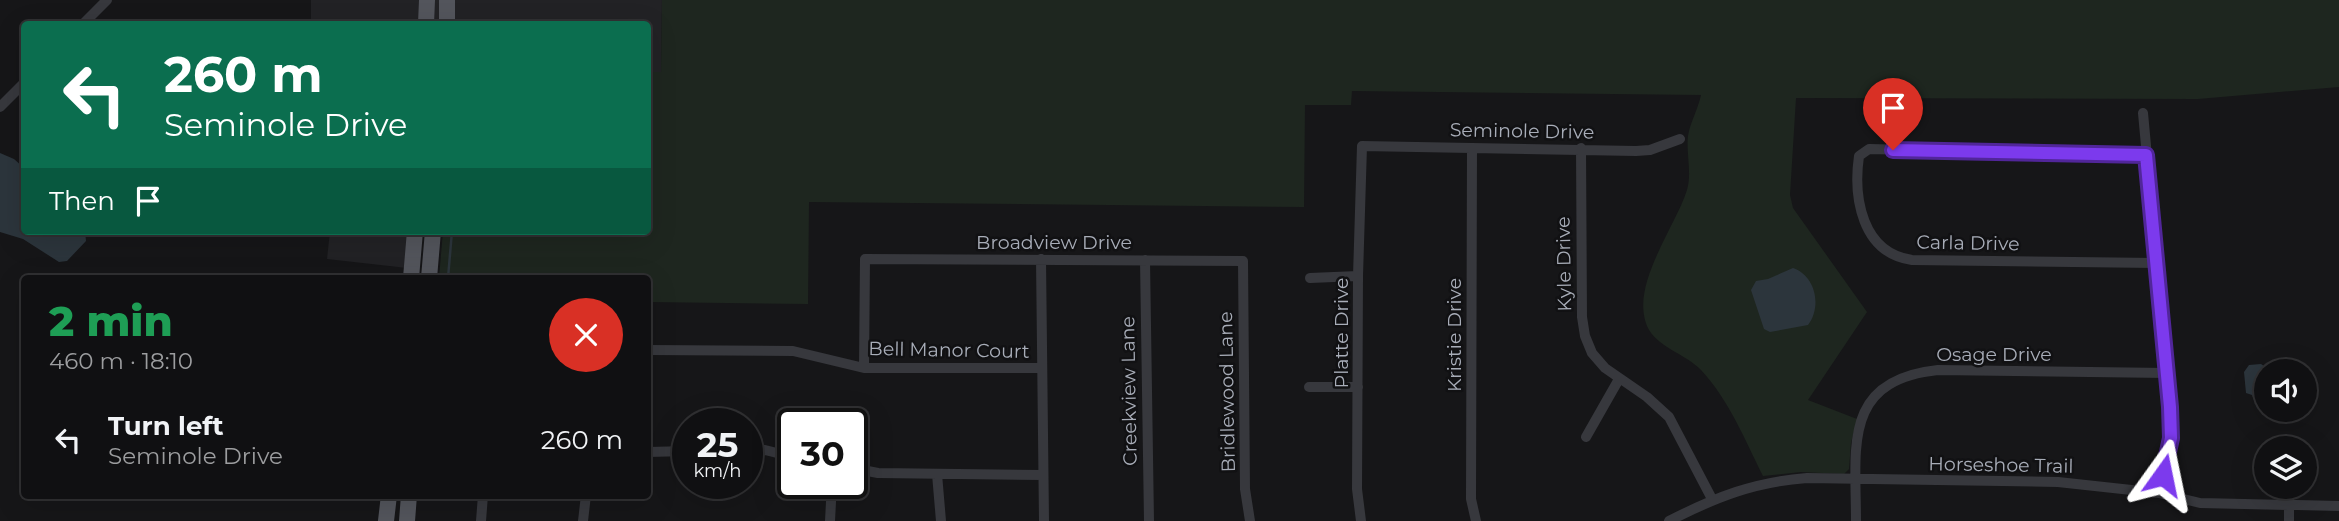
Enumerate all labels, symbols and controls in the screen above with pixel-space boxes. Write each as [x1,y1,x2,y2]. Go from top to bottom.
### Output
text: 260 m [164,45,323,104]
icon: left [49,49,140,140]
pin [1863,78,1923,150]
icon: arrive [1874,89,1912,127]
text: Seminole Drive [164,105,407,144]
street label: Seminole Drive [1450,118,1594,144]
icon: arrive [129,182,167,220]
text: Then [49,185,115,217]
street label: Kyle Drive [1552,216,1576,312]
street label: Broadview Drive [976,231,1132,254]
street label: Carla Drive [1916,231,2020,255]
street label: Platte Drive [1330,278,1353,389]
street label: Kristie Drive [1443,278,1466,392]
text: 2 min [49,295,173,347]
button: close [549,298,623,372]
street label: Bridlewood Lane [1214,311,1240,473]
street label: Creekview Lane [1116,316,1142,466]
street label: Bell Manor Court [868,337,1030,363]
street label: Osage Drive [1936,343,2052,366]
text: 460 m · 18:10 [49,347,193,375]
map controls [2254,359,2317,499]
button: sound [2254,359,2317,422]
speed limit sign: 30 [777,408,868,499]
text: Turn left [108,410,224,442]
icon: left [49,421,87,459]
text: 25 [697,423,738,466]
text: 260 m [541,424,623,456]
button: layers [2254,436,2317,499]
position arrow [2126,438,2200,512]
text: Seminole Drive [108,442,283,470]
street label: Horseshoe Trail [1928,452,2074,478]
text: km/h [693,460,742,482]

